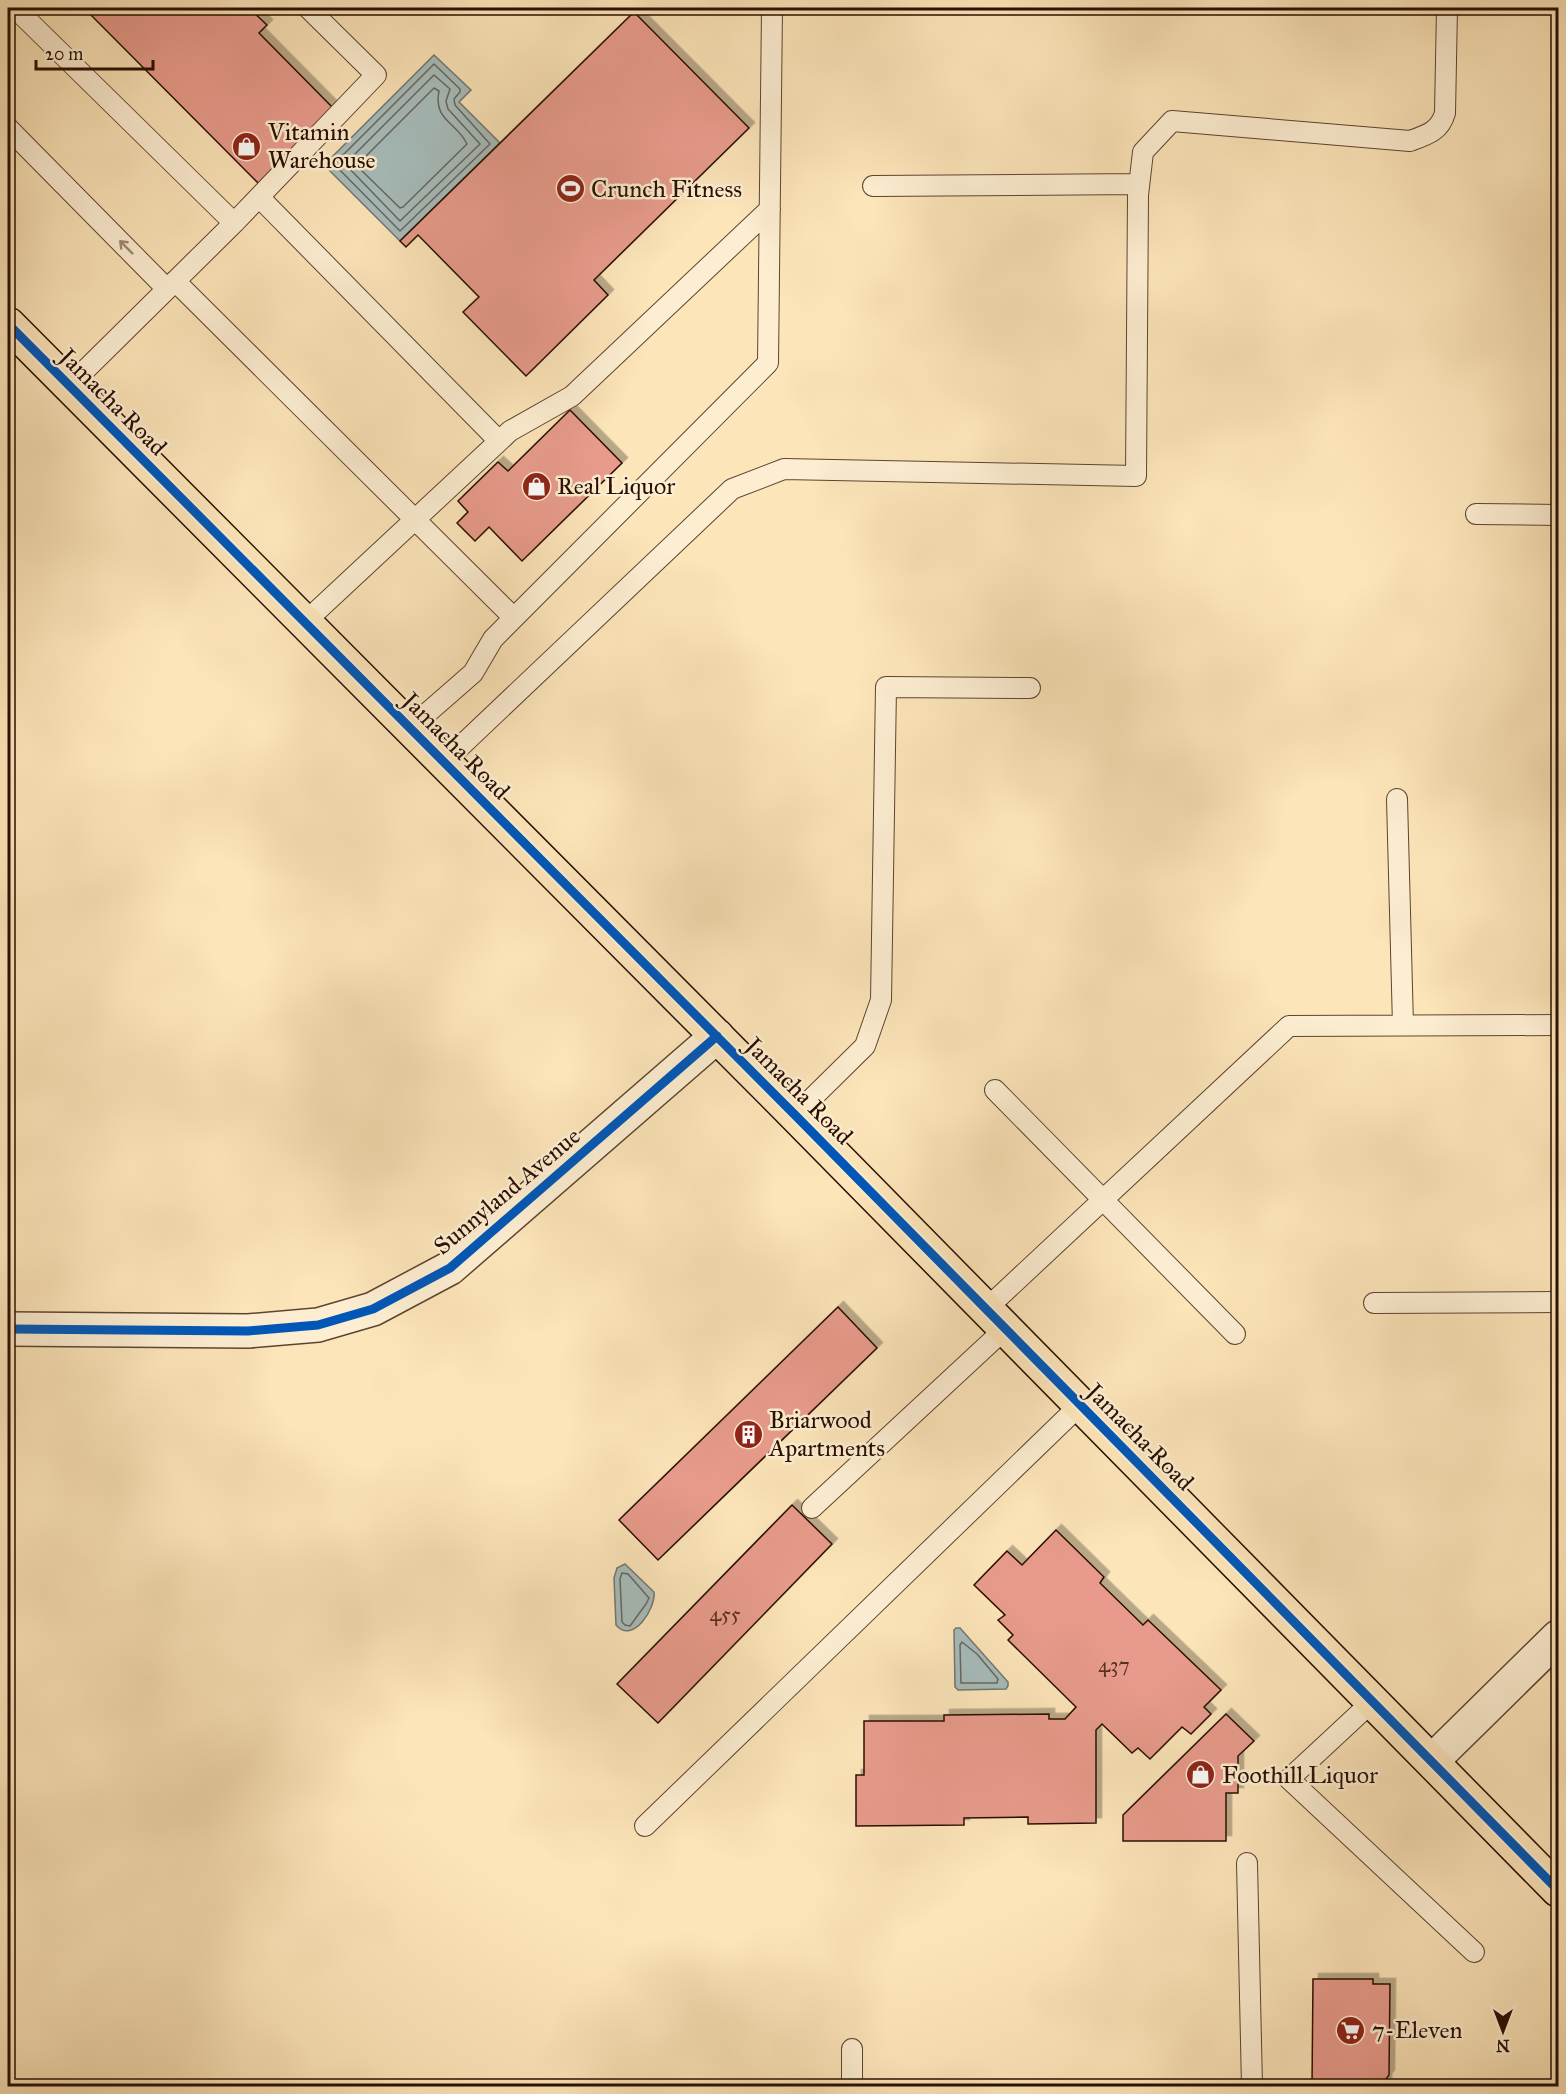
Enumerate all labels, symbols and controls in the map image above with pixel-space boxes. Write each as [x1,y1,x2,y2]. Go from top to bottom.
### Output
scale bar [36,33,153,71]
text: 20 m [45,43,83,65]
place label: Vitamin Warehouse [267,117,376,175]
shop icon: Vitamin Warehouse [231,130,263,162]
sports icon: Crunch Fitness [554,173,586,205]
place label: Crunch Fitness [591,174,742,204]
one-way arrow [119,240,133,255]
street label: Jamacha Road [51,340,173,462]
shop icon: Real Liquor [520,470,552,502]
place label: Real Liquor [557,471,675,501]
street label: Jamacha Road [394,684,516,806]
street label: Jamacha Road [737,1029,859,1151]
street label: Sunnyland Avenue [428,1121,586,1261]
street label: Jamacha Road [1078,1375,1200,1497]
place label: Briarwood Apartments [768,1405,885,1463]
building icon: Briarwood Apartments [732,1418,764,1450]
house number: 455 [709,1601,741,1627]
house number: 437 [1098,1652,1130,1678]
shop icon: Foothill Liquor [1185,1759,1217,1791]
place label: Foothill Liquor [1222,1760,1378,1790]
north arrow [1473,2001,1533,2061]
supermarket icon: 7-Eleven [1335,2014,1367,2046]
place label: 7-Eleven [1372,2015,1462,2045]
text: N [1496,2036,1510,2055]

